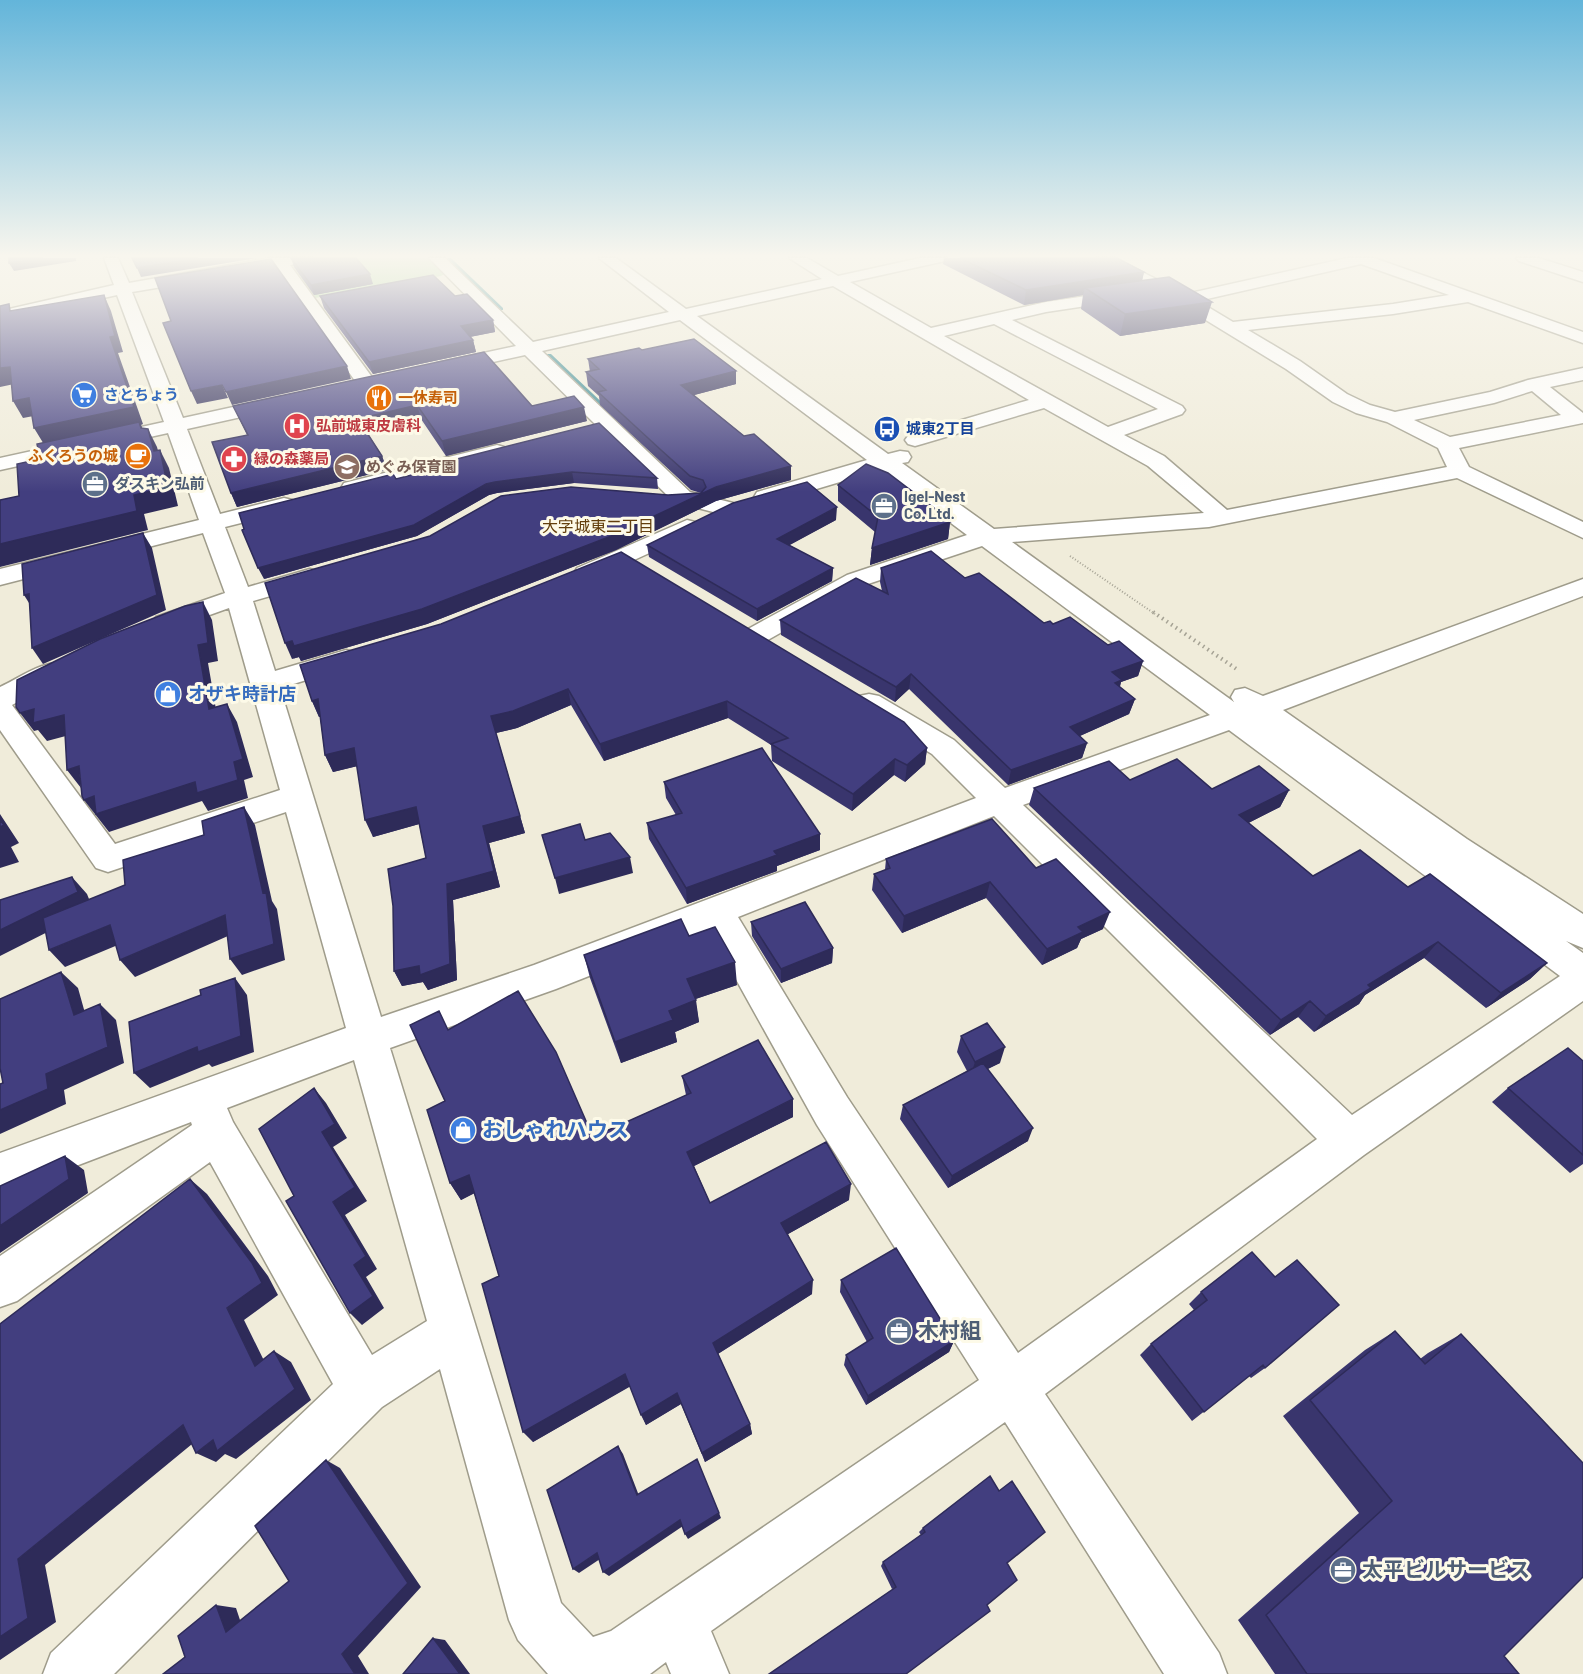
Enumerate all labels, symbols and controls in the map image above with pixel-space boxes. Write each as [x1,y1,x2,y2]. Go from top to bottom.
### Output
supermarket icon: さとちょう [69,380,99,410]
restaurant icon: 一休寿司 [364,383,394,413]
place label: さとちょう [104,385,179,403]
place label: 一休寿司 [398,388,458,406]
hospital icon: 弘前城東皮膚科 [282,411,312,441]
bus stop icon: 城東2丁目 [872,414,902,444]
place label: 弘前城東皮膚科 [316,416,421,434]
place label: 城東2丁目 [906,419,974,437]
cafe icon: ふくろうの城 [123,441,153,471]
pharmacy icon: 緑の森薬局 [219,444,249,474]
place label: ふくろうの城 [28,446,118,464]
place label: 緑の森薬局 [254,449,329,467]
school or university icon: めぐみ保育園 [332,452,362,482]
place label: めぐみ保育園 [366,457,456,475]
office icon: ダスキン弘前 [80,469,110,499]
place label: ダスキン弘前 [115,474,205,492]
place label: Igel-Nest Co. Ltd. [904,487,966,522]
office icon: Igel-Nest Co. Ltd. [869,491,899,521]
district label: 大字城東二丁目 [542,516,654,535]
shop icon: オザキ時計店 [153,679,183,709]
place label: オザキ時計店 [188,682,296,704]
shop icon: おしゃれハウス [448,1115,478,1145]
place label: おしゃれハウス [482,1116,629,1141]
office icon: 木村組 [884,1316,914,1346]
place label: 木村組 [918,1317,981,1342]
office icon: 太平ビルサービス [1328,1555,1358,1585]
place label: 太平ビルサービス [1362,1556,1530,1581]

